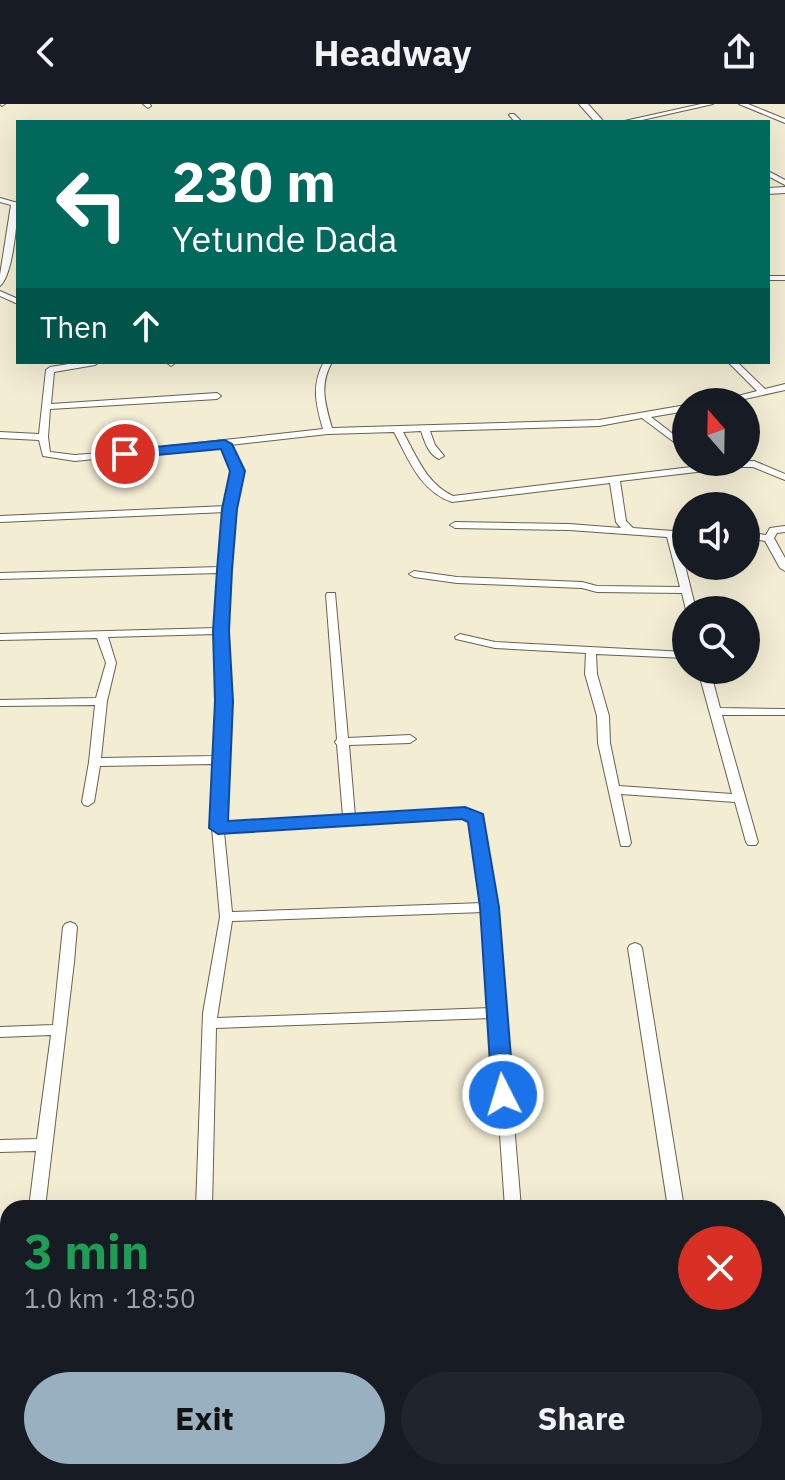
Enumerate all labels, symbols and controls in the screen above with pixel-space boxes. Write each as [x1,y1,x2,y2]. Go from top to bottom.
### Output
text: Headway [314,29,471,76]
icon: back [24,30,68,74]
icon: share [717,30,761,74]
text: 230 m [172,145,336,217]
icon: left [40,152,144,256]
text: Yetunde Dada [172,215,397,262]
icon: ahead [124,304,168,348]
text: Then [40,307,108,346]
north arrow [672,388,760,476]
map controls [672,388,760,684]
pin [91,420,159,488]
icon: arrive [103,432,147,476]
button: sound [672,492,760,580]
button: search [672,596,760,684]
position arrow [461,1053,545,1137]
text: 3 min [24,1220,149,1282]
button: close [678,1226,762,1310]
text: 1.0 km · 18:50 [24,1281,196,1315]
button: Exit [24,1372,385,1464]
button: Share [401,1372,762,1464]

